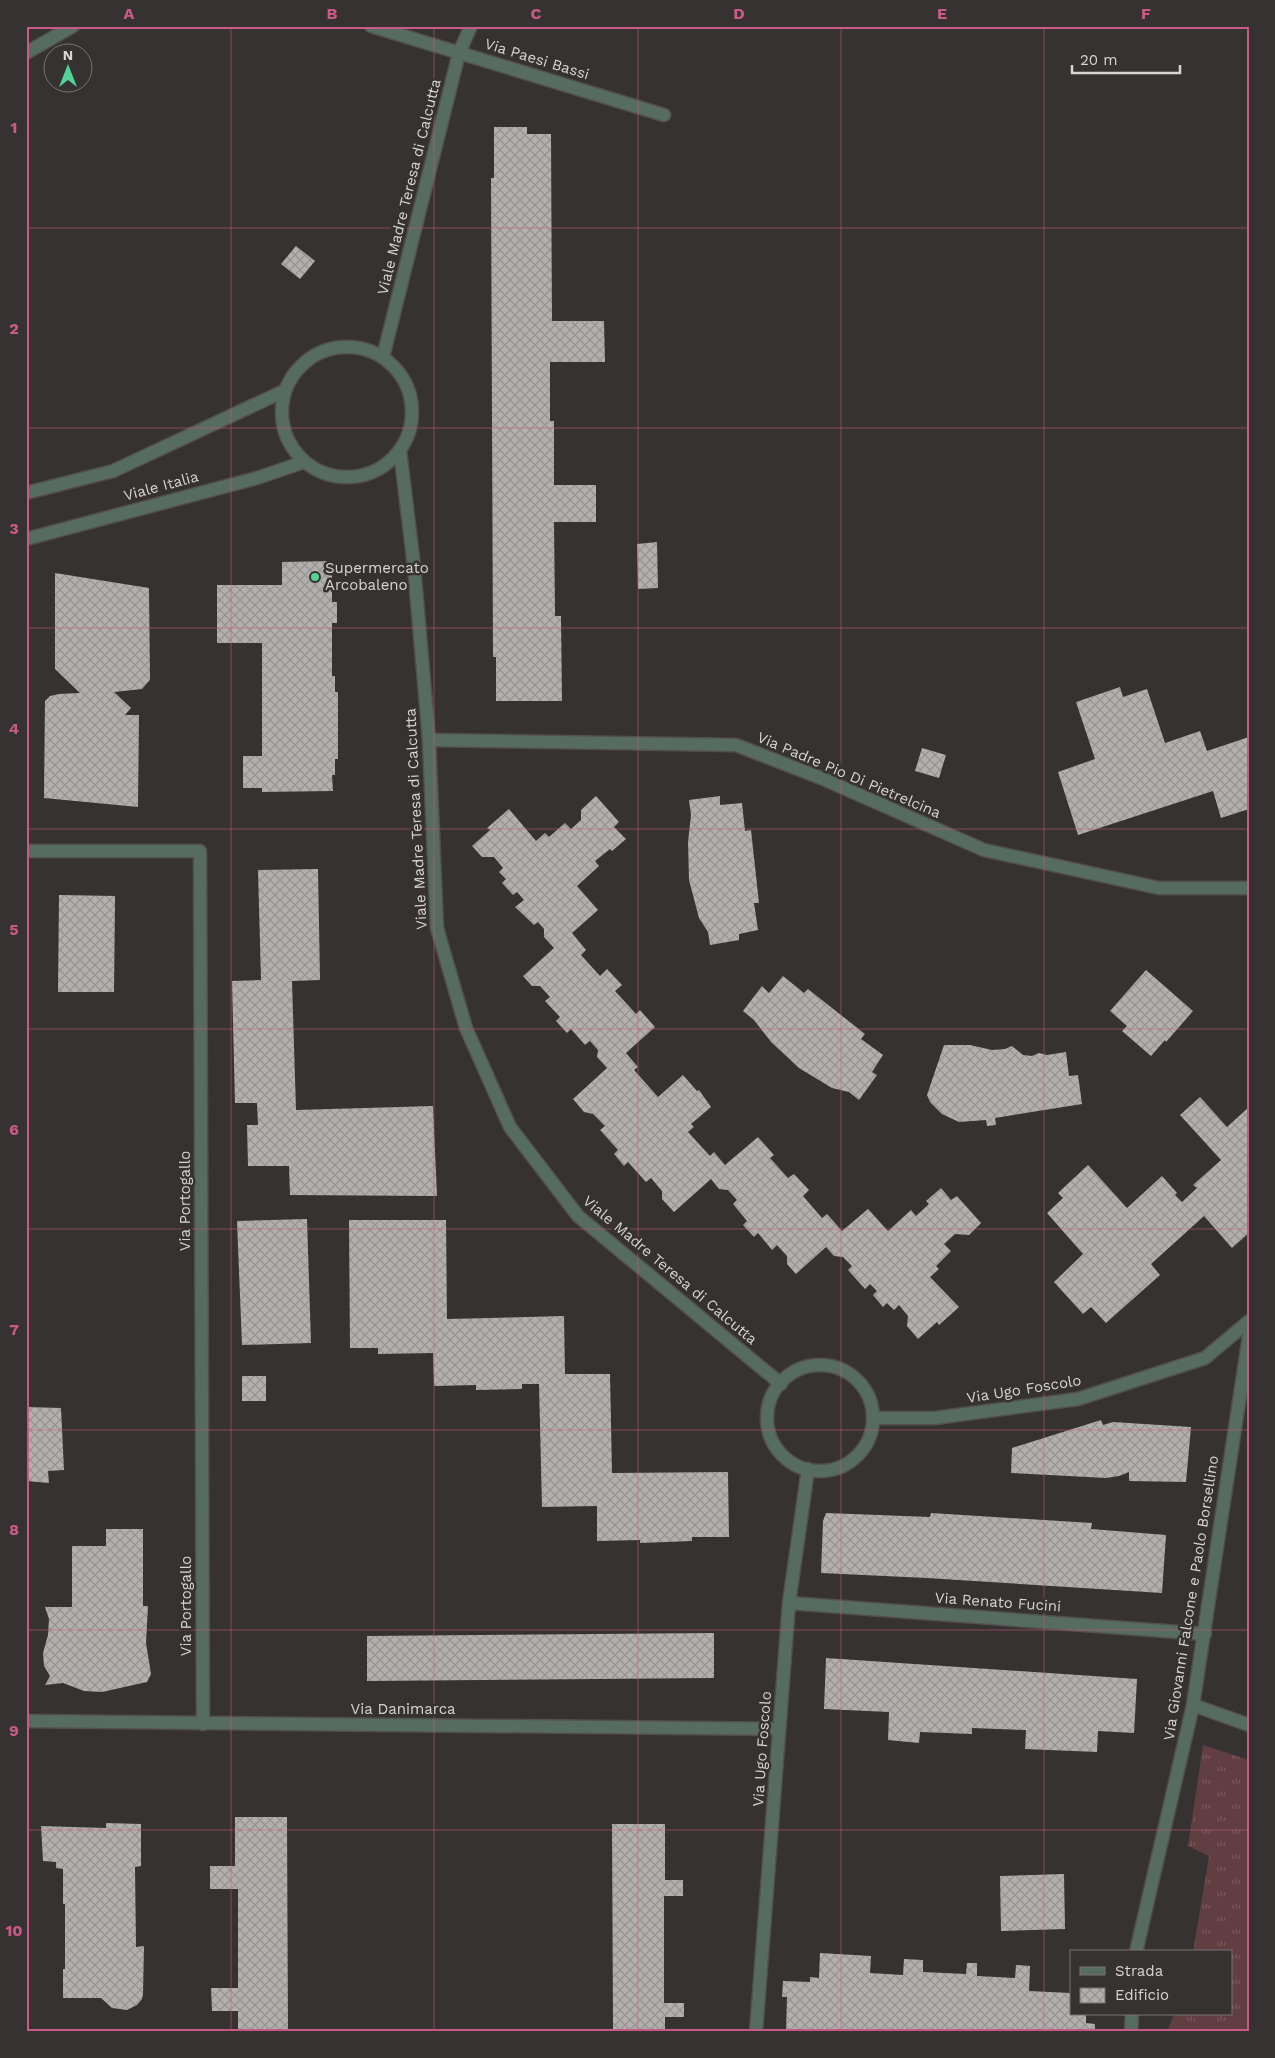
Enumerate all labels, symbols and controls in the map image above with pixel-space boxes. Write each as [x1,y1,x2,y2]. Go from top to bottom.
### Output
text: A [124,4,135,23]
text: B [327,4,338,23]
text: C [531,4,542,23]
text: D [733,4,745,23]
text: E [937,4,947,23]
text: F [1141,4,1151,23]
street label: Via Paesi Bassi [483,35,591,83]
north arrow [42,42,92,92]
scale bar [1072,42,1180,74]
text: N [63,47,73,63]
text: 20 m [1080,51,1118,69]
street label: Viale Madre Teresa di Calcutta [373,77,445,297]
text: 1 [11,118,17,137]
text: 2 [9,319,19,338]
street label: Viale Italia [122,467,201,505]
text: 3 [9,519,19,538]
place label: Supermercato Arcobaleno [325,559,429,594]
marker: Supermercato Arcobaleno [309,571,321,583]
street label: Viale Madre Teresa di Calcutta [401,707,431,930]
text: 4 [9,719,19,738]
street label: Via Padre Pio Di Pietrelcina [754,728,944,822]
text: 5 [9,920,19,939]
text: 6 [9,1120,19,1139]
street label: Via Portogallo [176,1151,194,1251]
street label: Viale Madre Teresa di Calcutta [579,1192,761,1349]
text: 7 [9,1320,19,1339]
street label: Via Ugo Foscolo [965,1371,1083,1407]
street label: Via Giovanni Falcone e Paolo Borsellino [1160,1454,1222,1742]
text: 8 [9,1520,19,1539]
street label: Via Portogallo [177,1556,195,1656]
street label: Via Renato Fucini [934,1589,1062,1615]
street label: Via Ugo Foscolo [749,1691,775,1807]
street label: Via Danimarca [350,1700,456,1718]
text: 9 [9,1721,19,1740]
text: 10 [5,1921,23,1940]
legend [1070,1950,1232,2016]
text: Strada [1115,1962,1164,1980]
text: Edificio [1115,1986,1169,2004]

